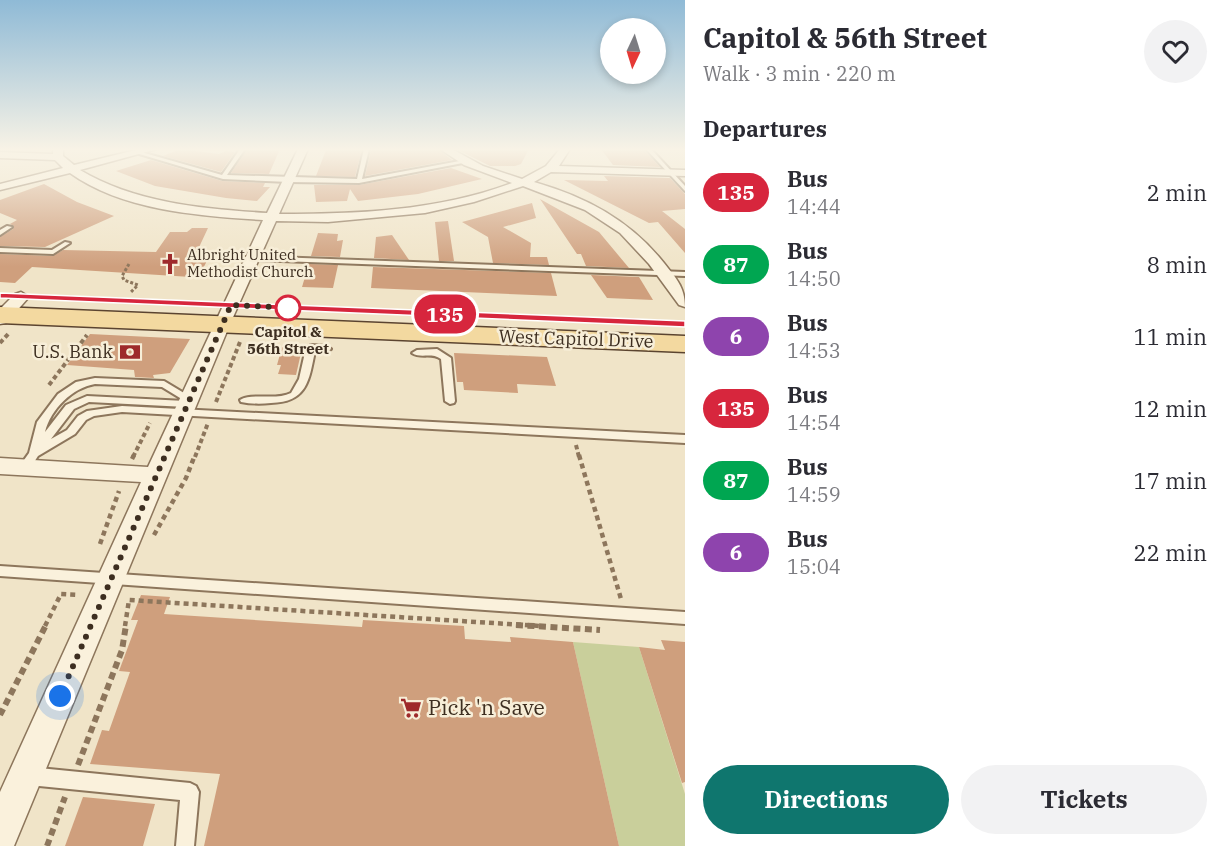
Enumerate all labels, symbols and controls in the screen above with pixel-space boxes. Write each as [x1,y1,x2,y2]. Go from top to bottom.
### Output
north arrow [600,18,666,84]
map controls [600,18,666,84]
text: Capitol & 56th Street [703,19,987,56]
button: heart [1144,20,1207,83]
text: Walk · 3 min · 220 m [703,60,896,87]
text: Departures [703,114,827,143]
text: Bus [787,164,828,193]
text: 135 [717,178,755,206]
text: 2 min [1147,178,1207,207]
text: 14:44 [787,193,841,220]
text: Bus [787,236,828,265]
place label: Albright United Methodist Church [187,245,313,281]
text: 87 [723,250,749,278]
text: 8 min [1147,250,1207,279]
church icon: Albright United Methodist Church [158,252,182,276]
text: 14:50 [787,265,841,292]
line badge: 135 [410,294,480,334]
marker: Capitol & 56th Street [275,295,301,321]
text: 135 [426,300,464,328]
text: Bus [787,308,828,337]
place label: Capitol & 56th Street [247,322,329,358]
text: 6 [730,322,742,350]
text: 11 min [1134,322,1207,351]
street label: West Capitol Drive [498,324,654,353]
text: 14:53 [787,337,841,364]
place label: U.S. Bank [32,340,113,363]
bank icon: U.S. Bank [118,340,142,364]
text: Bus [787,380,828,409]
text: 135 [717,394,755,422]
text: 12 min [1134,394,1207,423]
text: 14:54 [787,409,841,436]
text: Bus [787,452,828,481]
text: 87 [723,466,749,494]
text: 17 min [1134,466,1207,495]
text: 14:59 [787,481,841,508]
text: Bus [787,524,828,553]
text: 6 [730,538,742,566]
text: 22 min [1134,538,1207,567]
text: 15:04 [787,553,841,580]
your location [45,681,75,711]
place label: Pick 'n Save [428,693,545,721]
supermarket icon: Pick 'n Save [399,696,423,720]
button: Directions [703,765,949,834]
button: Tickets [961,765,1207,834]

